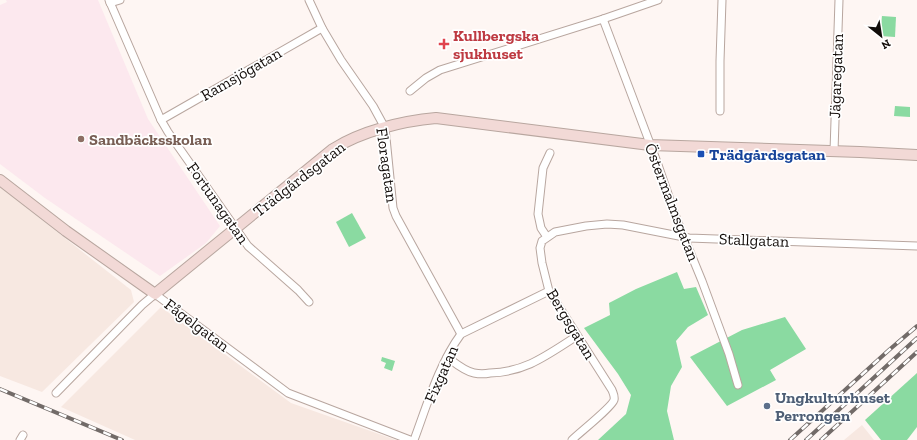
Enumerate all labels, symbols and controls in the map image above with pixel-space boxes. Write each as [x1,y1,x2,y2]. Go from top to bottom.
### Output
north arrow [861,16,901,56]
place label: Kullbergska sjukhuset [453,26,539,63]
street label: Jägaregatan [825,33,847,119]
text: N [878,37,893,52]
marker: Kullbergska sjukhuset [438,38,450,50]
street label: Ramsjögatan [197,43,285,105]
street label: Floragatan [372,126,402,204]
place label: Sandbäcksskolan [89,130,212,149]
marker: Sandbäcksskolan [76,134,86,144]
street label: Trädgårdsgatan [249,137,349,221]
street label: Östermalmsgatan [641,140,704,264]
place label: Trädgårdsgatan [709,145,826,164]
marker: Trädgårdsgatan [696,149,706,159]
street label: Fortunagatan [183,159,253,248]
street label: Stallgatan [719,229,790,251]
street label: Bergsgatan [543,285,600,363]
street label: Fågelgatan [161,294,234,356]
street label: Fixgatan [420,342,462,406]
place label: Ungkulturhuset Perrongen [775,388,891,425]
marker: Ungkulturhuset Perrongen [762,401,772,411]

